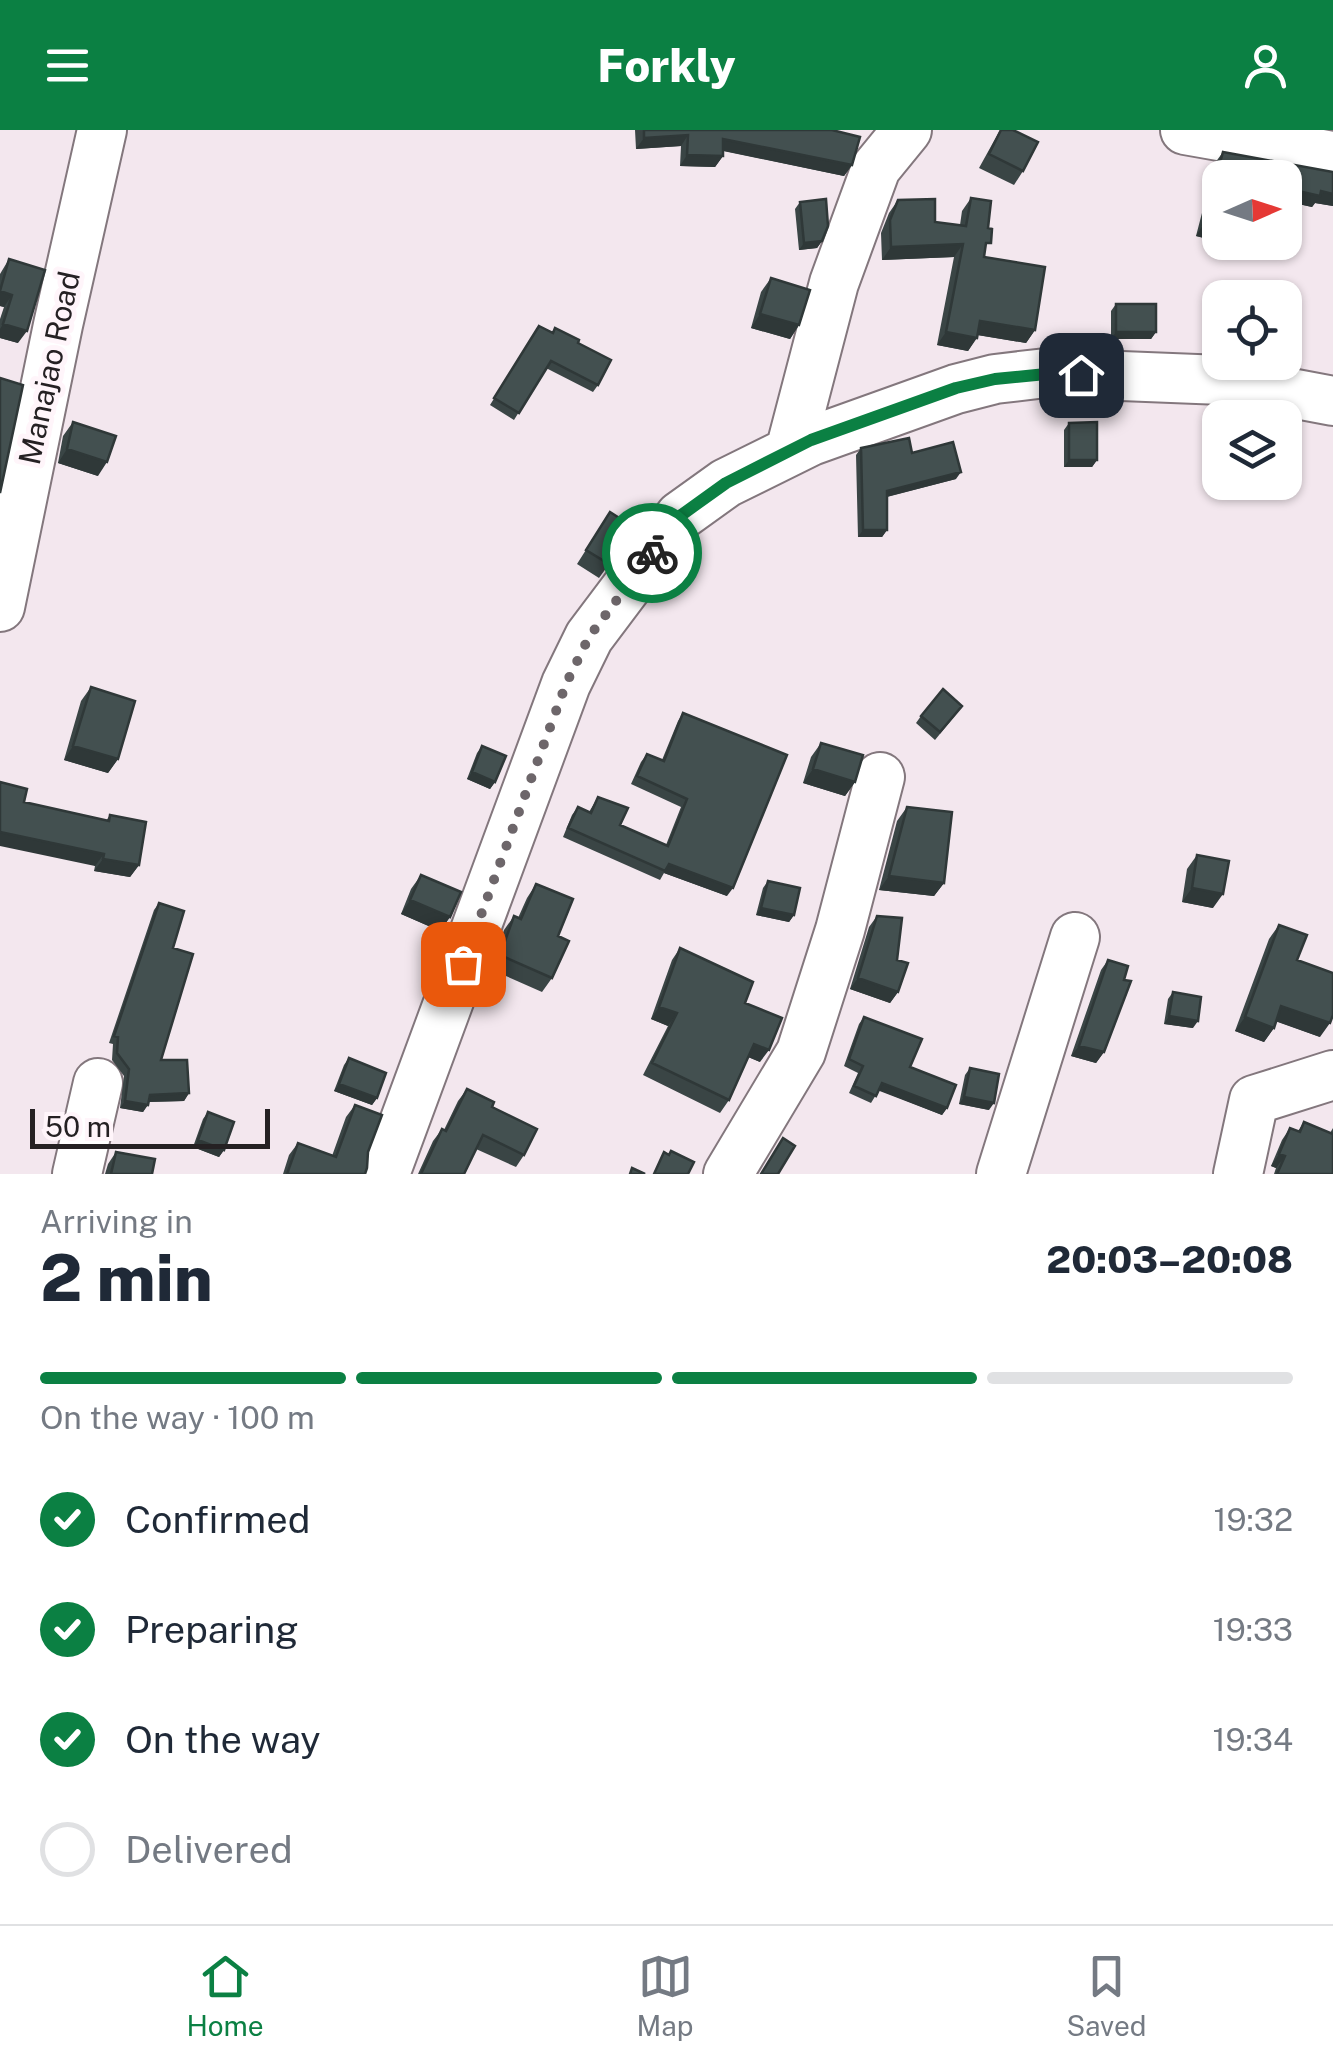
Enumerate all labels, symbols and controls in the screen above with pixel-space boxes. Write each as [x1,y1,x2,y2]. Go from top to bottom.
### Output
icon: menu [40,38,95,93]
icon: person [1238,38,1293,93]
text: Forkly [597,39,736,92]
north arrow [1202,160,1302,260]
map controls [1202,160,1302,500]
street label: Manajao Road [11,268,87,468]
button: locate [1202,280,1302,380]
pin [1039,333,1124,418]
icon: home [1054,348,1109,403]
button: layers [1202,400,1302,500]
courier [602,503,702,603]
icon: bike [625,526,680,581]
pin [421,922,506,1007]
icon: bag [436,937,491,992]
scale bar [30,1104,270,1148]
text: 50 m [45,1110,111,1143]
text: Arriving in [40,1203,193,1240]
text: 20:03–20:08 [1046,1237,1293,1282]
text: 2 min [40,1239,213,1316]
text: On the way · 100 m [40,1399,315,1436]
icon: check [40,1492,95,1547]
text: Confirmed [125,1497,310,1542]
text: 19:32 [1214,1501,1293,1538]
icon: check [40,1602,95,1657]
text: Preparing [125,1607,299,1652]
text: 19:33 [1213,1611,1293,1648]
icon: check [40,1712,95,1767]
text: On the way [125,1717,321,1762]
text: 19:34 [1213,1721,1293,1758]
text: Delivered [125,1827,293,1872]
tab: Home [186,1949,264,2042]
tab: Map [637,1949,693,2042]
tab: Saved [1066,1949,1147,2042]

